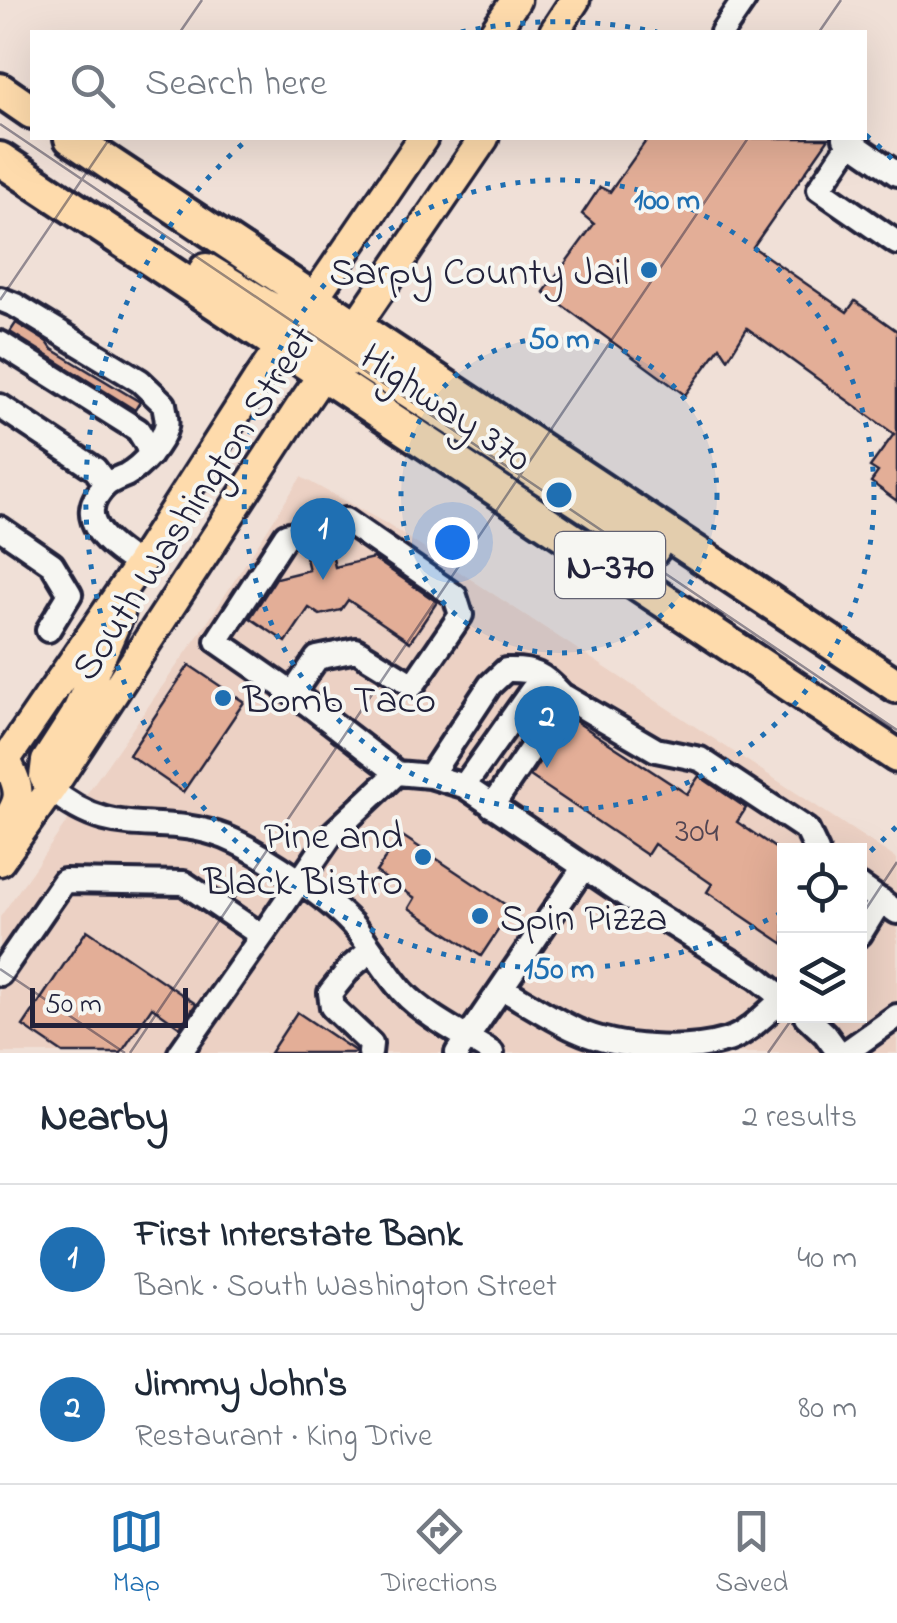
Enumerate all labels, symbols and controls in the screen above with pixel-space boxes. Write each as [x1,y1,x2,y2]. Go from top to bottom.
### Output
search box [30,30,867,140]
text: Search here [145,57,327,113]
icon: search [65,58,120,113]
text: 100 m [634,180,700,224]
place label: Sarpy County Jail [329,245,629,304]
marker: Sarpy County Jail [638,259,660,281]
street label: South Washington Street [58,315,333,694]
text: 50 m [529,319,589,363]
street label: Highway 370 [347,330,542,489]
centre of rings [541,477,577,513]
pin: 1 [290,498,356,580]
your location [427,517,478,568]
road number: N-370 [555,532,665,598]
place label: Bomb Taco [242,673,436,732]
pin: 2 [514,686,580,768]
marker: Bomb Taco [212,687,234,709]
house number: 304 [675,807,719,858]
place label: Pine and Black Bistro [203,809,403,914]
map controls [777,843,867,1023]
button: locate [777,843,867,933]
marker: Pine and Black Bistro [412,846,434,868]
place label: Spin Pizza [500,891,667,950]
marker: Spin Pizza [469,905,491,927]
button: layers [777,933,867,1023]
text: 150 m [524,949,594,993]
scale bar [30,983,188,1028]
text: 50 m [45,985,102,1026]
text: Nearby [40,1088,168,1149]
text: 2 results [742,1095,857,1142]
text: First Interstate Bank [135,1208,463,1264]
text: 1 [67,1236,78,1283]
text: 40 m [797,1236,857,1283]
text: Bank · South Washington Street [135,1264,557,1311]
text: Jimmy John's [135,1358,347,1414]
text: 2 [65,1386,80,1433]
text: 80 m [798,1386,857,1433]
text: Restaurant · King Drive [135,1414,432,1461]
tab: Map [109,1504,164,1605]
tab: Directions [381,1504,498,1605]
tab: Saved [715,1504,788,1605]

